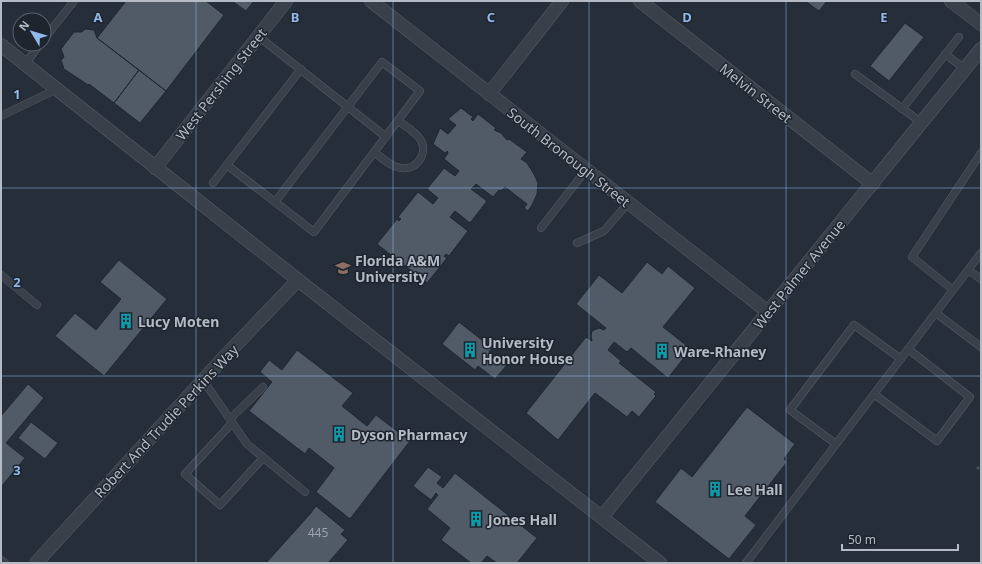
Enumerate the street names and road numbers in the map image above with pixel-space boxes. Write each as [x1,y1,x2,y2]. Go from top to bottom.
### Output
street label: West Pershing Street [171,24,271,144]
street label: Melvin Street [716,59,796,127]
street label: South Bronough Street [504,103,634,211]
street label: West Palmer Avenue [749,215,849,333]
street label: Robert And Trudie Perkins Way [90,340,243,502]

